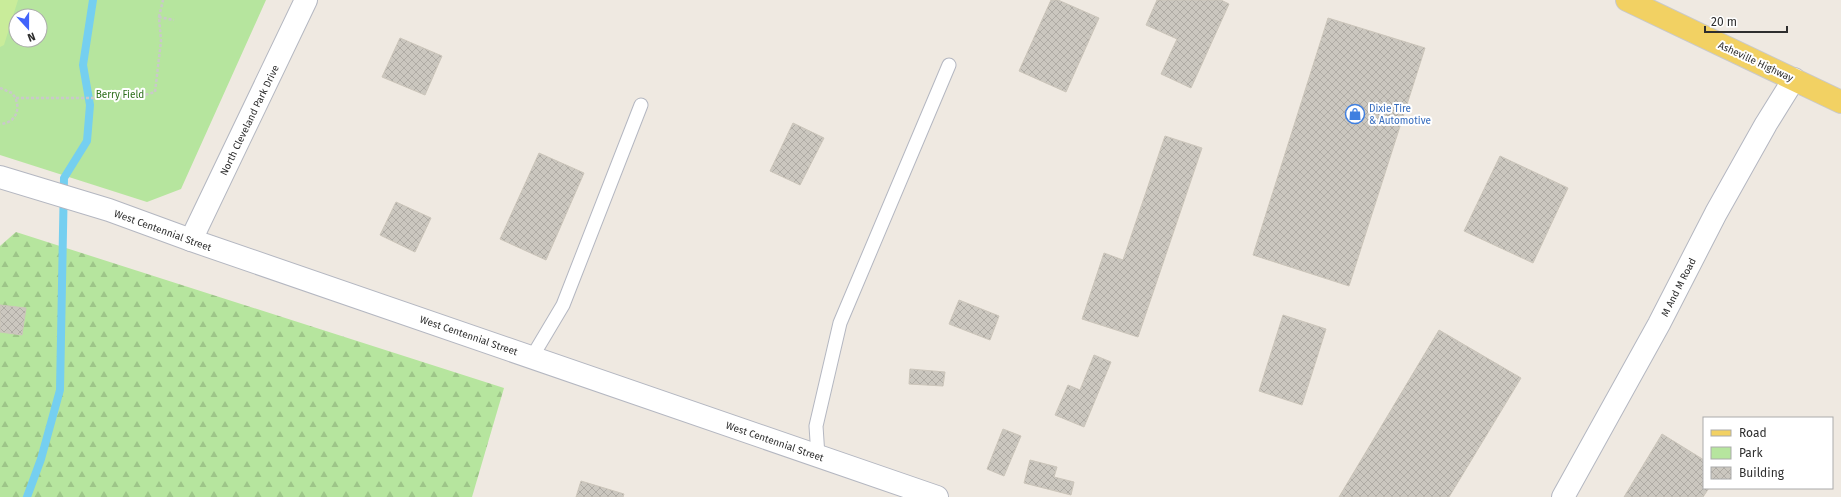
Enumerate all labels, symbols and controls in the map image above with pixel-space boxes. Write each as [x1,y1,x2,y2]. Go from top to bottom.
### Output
north arrow [8,8,48,48]
scale bar [1705,8,1787,34]
text: 20 m [1711,15,1737,29]
text: N [26,29,37,44]
street label: Asheville Highway [1716,39,1795,85]
street label: North Cleveland Park Drive [218,63,282,178]
park label: Berry Field [96,89,144,101]
shop icon: Dixie Tire & Automotive [1344,103,1366,125]
place label: Dixie Tire & Automotive [1369,103,1431,127]
street label: West Centennial Street [112,208,213,254]
street label: M And M Road [1659,256,1699,319]
street label: West Centennial Street [418,314,520,358]
legend [1703,417,1833,489]
street label: West Centennial Street [724,420,826,464]
text: Road [1739,426,1767,440]
text: Park [1739,446,1763,460]
text: Building [1739,466,1785,480]

